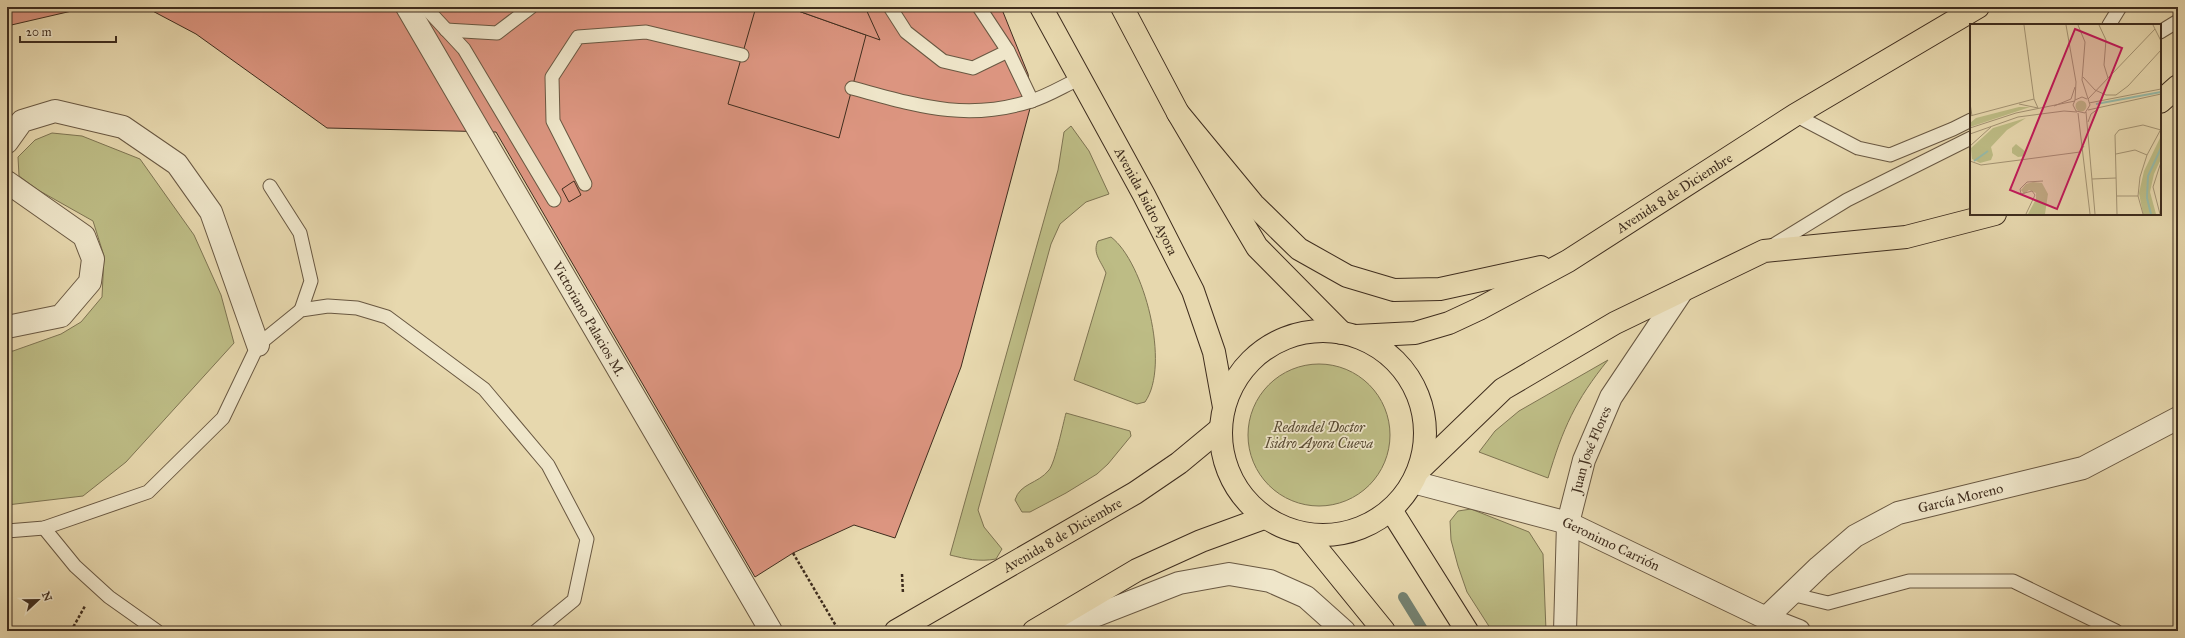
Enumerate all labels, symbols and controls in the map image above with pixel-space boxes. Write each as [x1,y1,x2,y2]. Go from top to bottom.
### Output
scale bar [20,18,116,44]
inset map [1970,24,2161,215]
text: 20 m [26,25,52,39]
street label: Avenida Isidro Ayora [1110,144,1181,258]
street label: Avenida 8 de Diciembre [1612,149,1736,237]
street label: Victoriano Palacios M. [548,258,629,380]
street label: Juan José Flores [1567,404,1615,497]
park label: Redondel Doctor Isidro Ayora Cueva [1264,419,1374,452]
street label: García Moreno [1916,480,2005,517]
street label: Avenida 8 de Diciembre [999,494,1125,577]
street label: Geronimo Carrión [1560,514,1663,575]
north arrow [18,580,58,620]
text: N [39,590,55,604]

